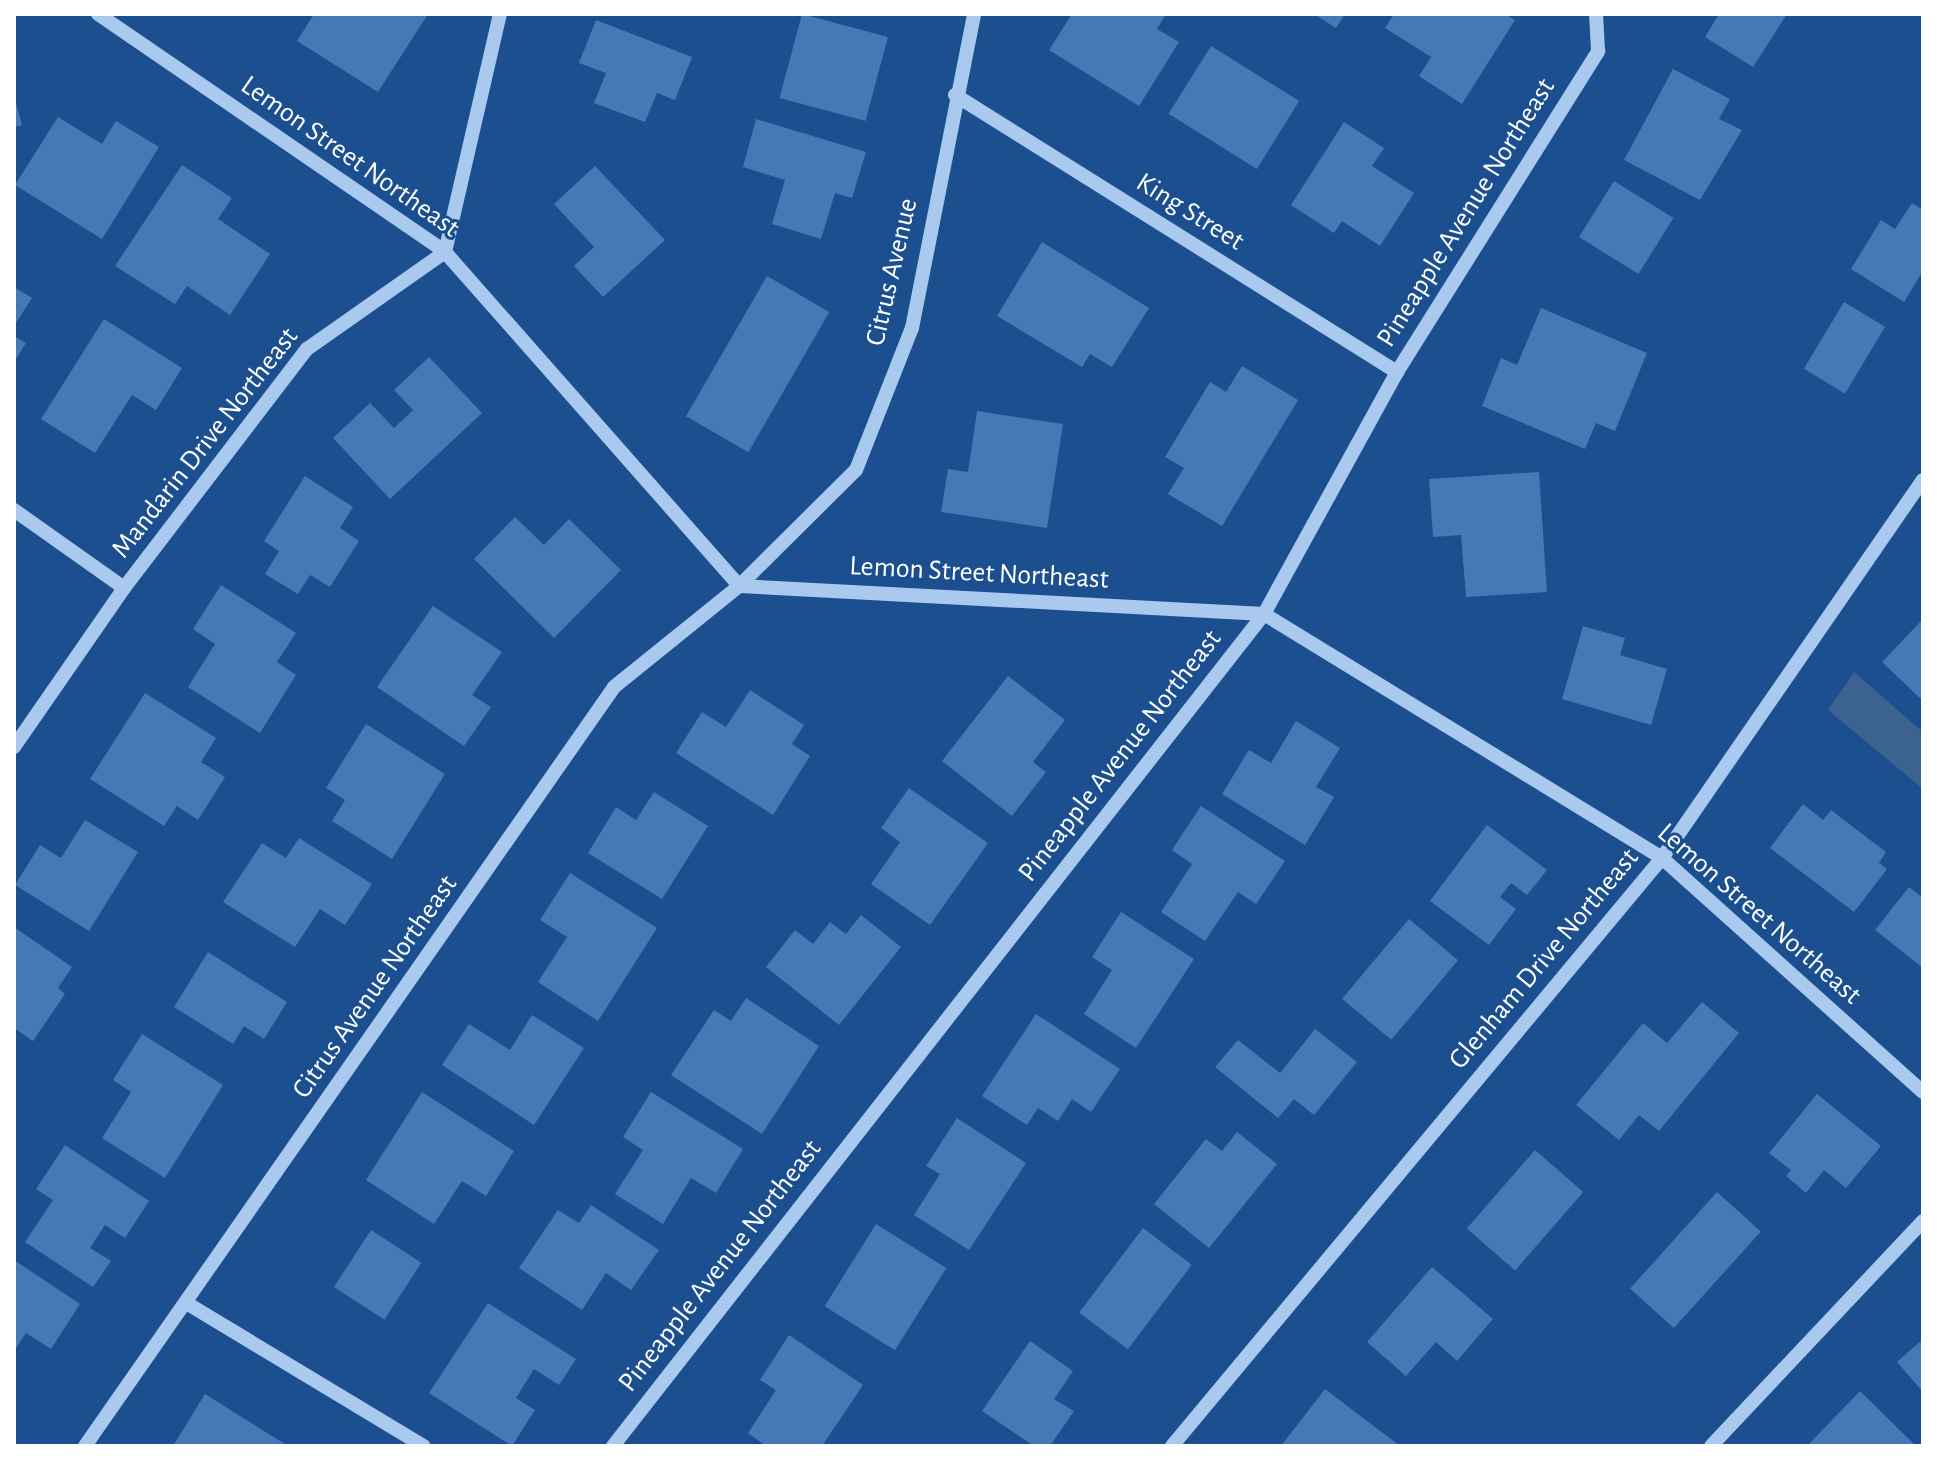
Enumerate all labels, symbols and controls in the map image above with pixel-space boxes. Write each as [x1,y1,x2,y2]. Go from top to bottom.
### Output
street label: Lemon Street Northeast [234,69,466,245]
street label: Pineapple Avenue Northeast [1369,72,1563,354]
street label: King Street [1130,166,1250,258]
street label: Citrus Avenue [859,195,925,349]
street label: Mandarin Drive Northeast [104,321,306,565]
street label: Lemon Street Northeast [849,549,1109,597]
street label: Pineapple Avenue Northeast [1011,623,1229,889]
street label: Lemon Street Northeast [1650,816,1868,1012]
street label: Glenham Drive Northeast [1442,842,1646,1076]
street label: Citrus Avenue Northeast [285,869,465,1105]
street label: Pineapple Avenue Northeast [611,1133,829,1399]

